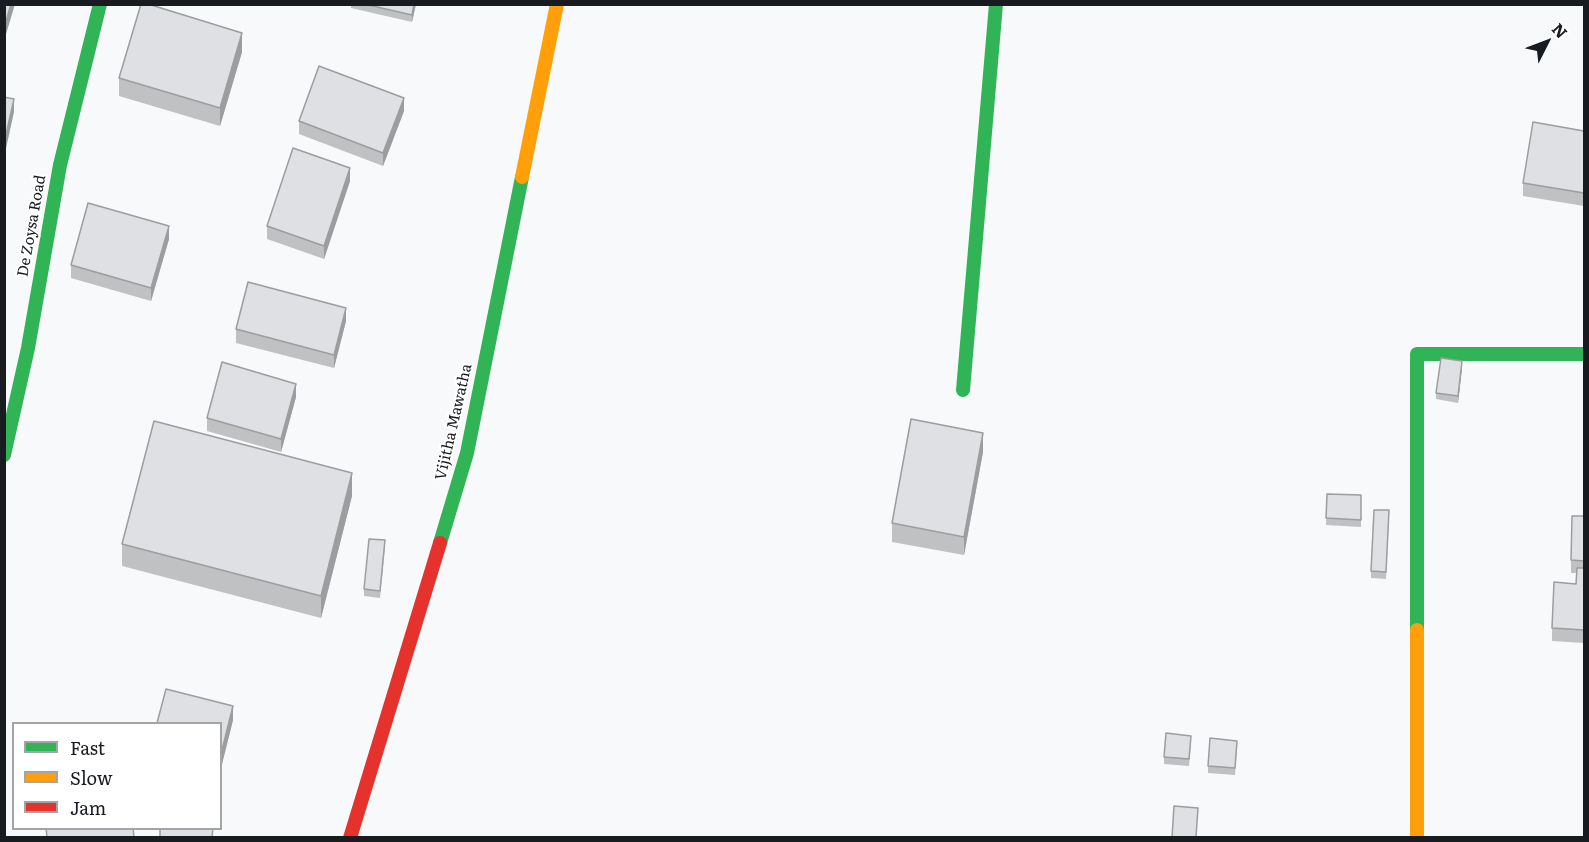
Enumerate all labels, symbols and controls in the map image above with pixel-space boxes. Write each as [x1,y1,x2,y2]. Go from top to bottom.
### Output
north arrow [1517,12,1577,72]
text: N [1547,17,1574,43]
street label: De Zoysa Road [14,174,50,278]
street label: Vijitha Mawatha [432,362,476,482]
legend [12,722,222,830]
text: Fast [70,734,105,761]
text: Slow [70,764,112,791]
text: Jam [70,794,106,821]

